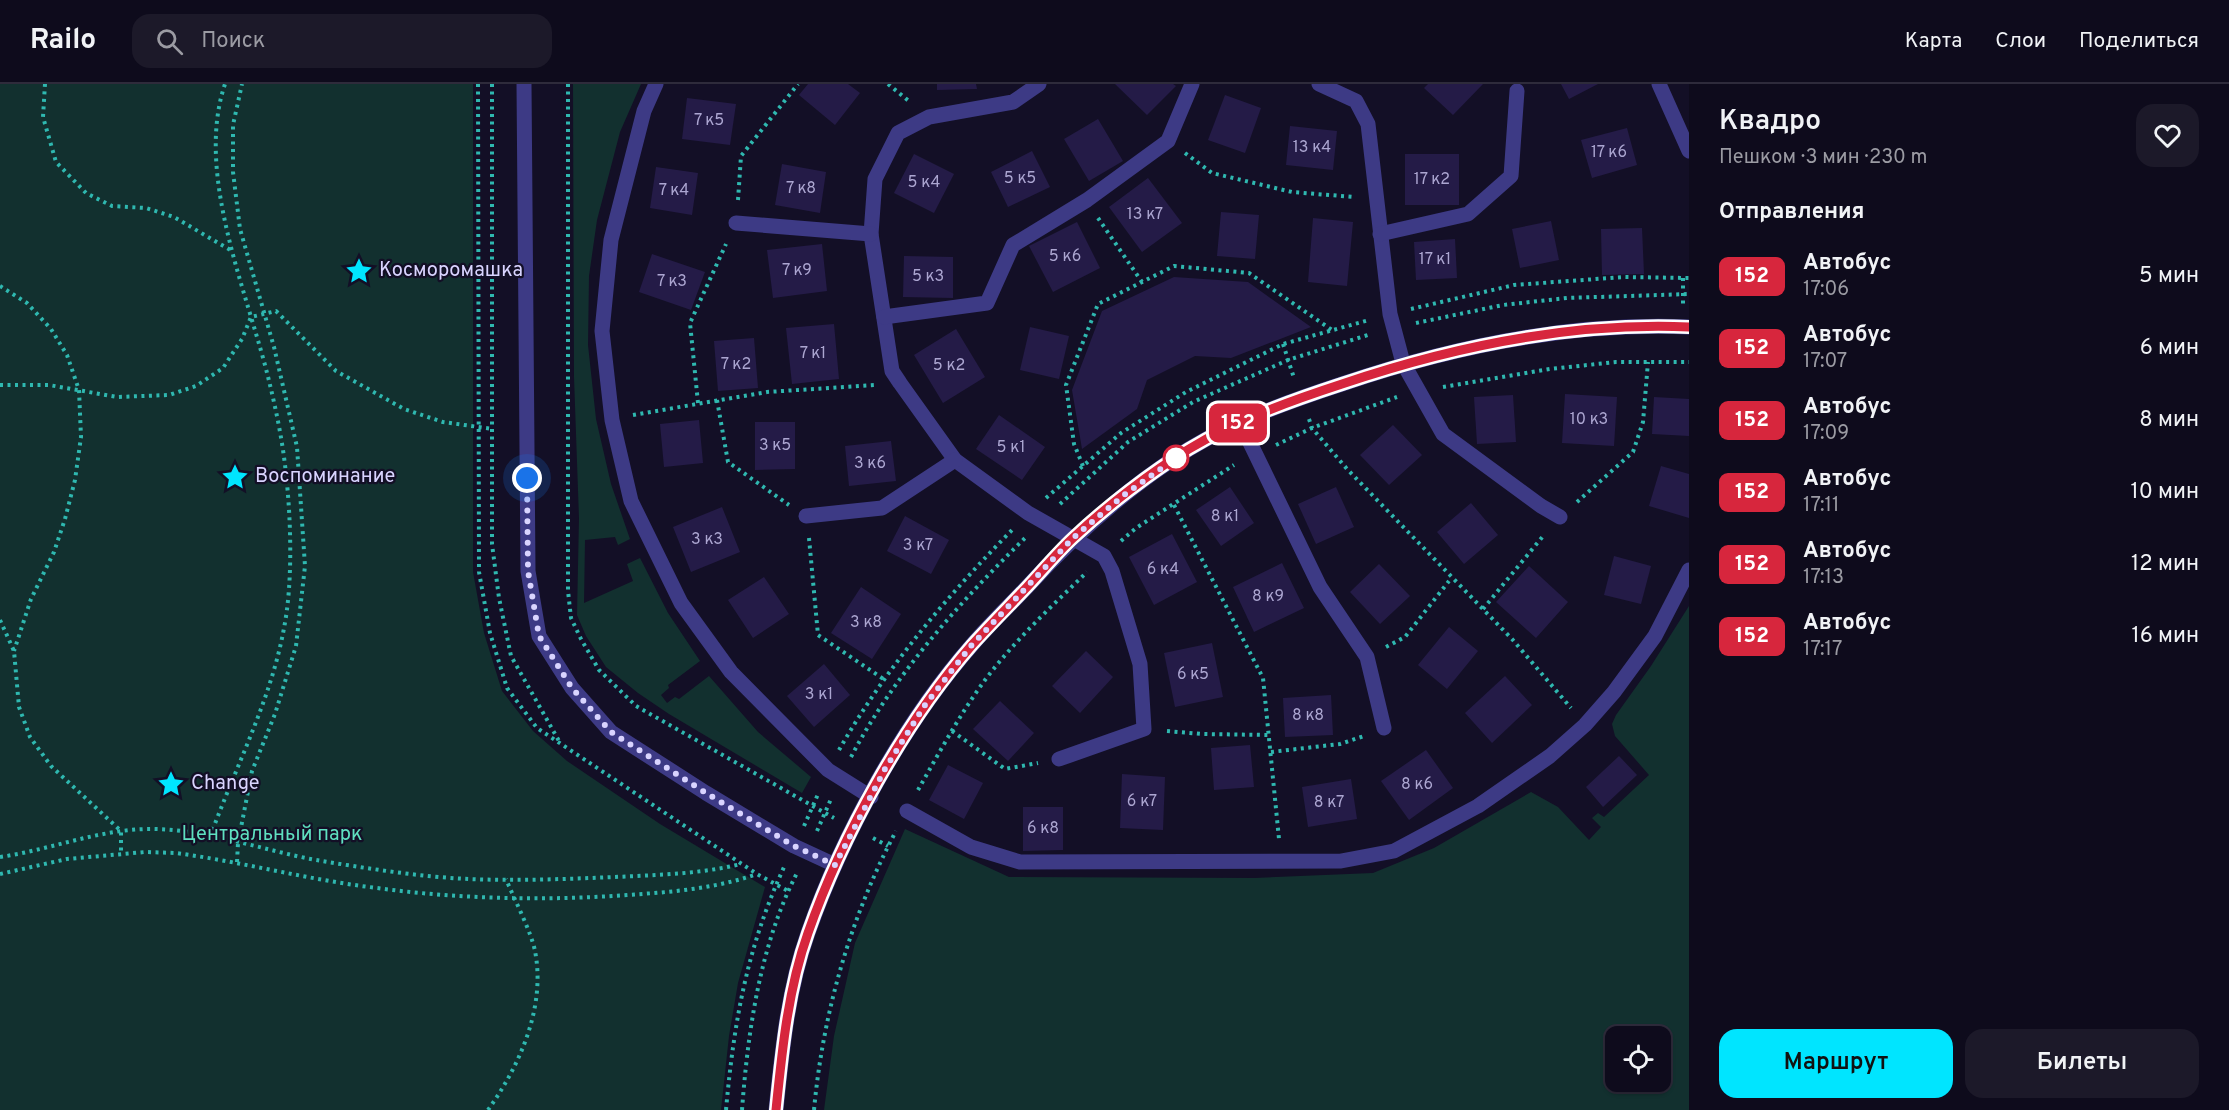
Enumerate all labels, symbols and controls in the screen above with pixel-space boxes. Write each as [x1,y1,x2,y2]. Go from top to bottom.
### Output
search box [132,14,552,68]
text: Railo [30,23,96,59]
icon: search [153,25,186,58]
text: Поиск [201,28,265,55]
text: Карта [1905,28,1962,55]
text: Слои [1995,28,2046,55]
text: Поделиться [2079,28,2199,55]
text: Квадро [1719,104,1821,140]
button: heart [2136,104,2199,167]
house number: 7 к5 [694,111,724,131]
house number: 13 к4 [1293,138,1331,158]
house number: 17 к6 [1591,143,1627,163]
text: Пешком · 3 мин · 230 m [1719,145,1928,171]
house number: 5 к5 [1004,169,1036,189]
house number: 17 к2 [1414,170,1450,190]
house number: 5 к4 [908,173,940,193]
house number: 7 к8 [786,179,816,199]
house number: 7 к4 [659,181,689,201]
text: Отправления [1719,199,1864,226]
house number: 13 к7 [1127,205,1163,225]
house number: 5 к6 [1049,247,1081,267]
house number: 17 к1 [1419,250,1451,270]
text: Автобус [1803,250,1891,277]
place icon: Косморомашка [344,256,374,286]
place label: Косморомашка [379,258,523,284]
house number: 7 к9 [782,261,812,281]
text: 152 [1735,263,1769,290]
text: 5 мин [2139,263,2199,290]
house number: 5 к3 [912,267,944,287]
house number: 7 к3 [657,272,687,292]
text: 17:06 [1803,277,1849,303]
text: Автобус [1803,322,1891,349]
text: 152 [1735,335,1769,362]
text: 6 мин [2140,335,2199,362]
house number: 7 к1 [800,344,826,364]
text: 17:07 [1803,349,1847,375]
house number: 7 к2 [721,355,751,375]
house number: 5 к2 [933,356,965,376]
text: Автобус [1803,394,1891,421]
line badge: 152 [1204,404,1272,442]
text: 152 [1735,407,1769,434]
text: 8 мин [2139,407,2199,434]
text: 152 [1221,410,1255,437]
house number: 10 к3 [1570,410,1608,430]
text: 17:09 [1803,421,1849,447]
house number: 3 к5 [759,436,791,456]
house number: 5 к1 [997,438,1025,458]
unlabelled marker [1163,445,1189,471]
house number: 3 к6 [854,454,886,474]
place icon: Воспоминание [220,462,250,492]
your location [512,463,542,493]
place label: Воспоминание [255,464,395,490]
text: Автобус [1803,466,1891,493]
text: 152 [1735,479,1769,506]
text: 10 мин [2130,479,2199,506]
text: 17:11 [1803,493,1839,519]
house number: 8 к1 [1211,507,1239,527]
house number: 3 к3 [691,530,723,550]
house number: 3 к7 [903,536,933,556]
text: Автобус [1803,538,1891,565]
text: 152 [1735,551,1769,578]
text: 12 мин [2131,551,2199,578]
house number: 6 к4 [1147,560,1179,580]
text: 17:13 [1803,565,1844,591]
house number: 8 к9 [1252,587,1284,607]
text: Автобус [1803,610,1891,637]
house number: 3 к8 [850,613,882,633]
text: 152 [1735,623,1769,650]
text: 16 мин [2131,623,2199,650]
text: 17:17 [1803,637,1842,663]
house number: 6 к5 [1177,665,1209,685]
house number: 3 к1 [805,685,833,705]
house number: 8 к8 [1292,706,1324,726]
place icon: Change [156,769,186,799]
place label: Change [191,771,260,797]
house number: 8 к6 [1401,775,1433,795]
house number: 6 к7 [1127,792,1157,812]
house number: 8 к7 [1314,793,1344,813]
house number: 6 к8 [1027,819,1059,839]
park label: Центральный парк [182,822,362,848]
map controls [1605,1026,1671,1092]
button: locate [1605,1026,1671,1092]
button: Маршрут [1719,1029,1953,1098]
button: Билеты [1965,1029,2199,1098]

